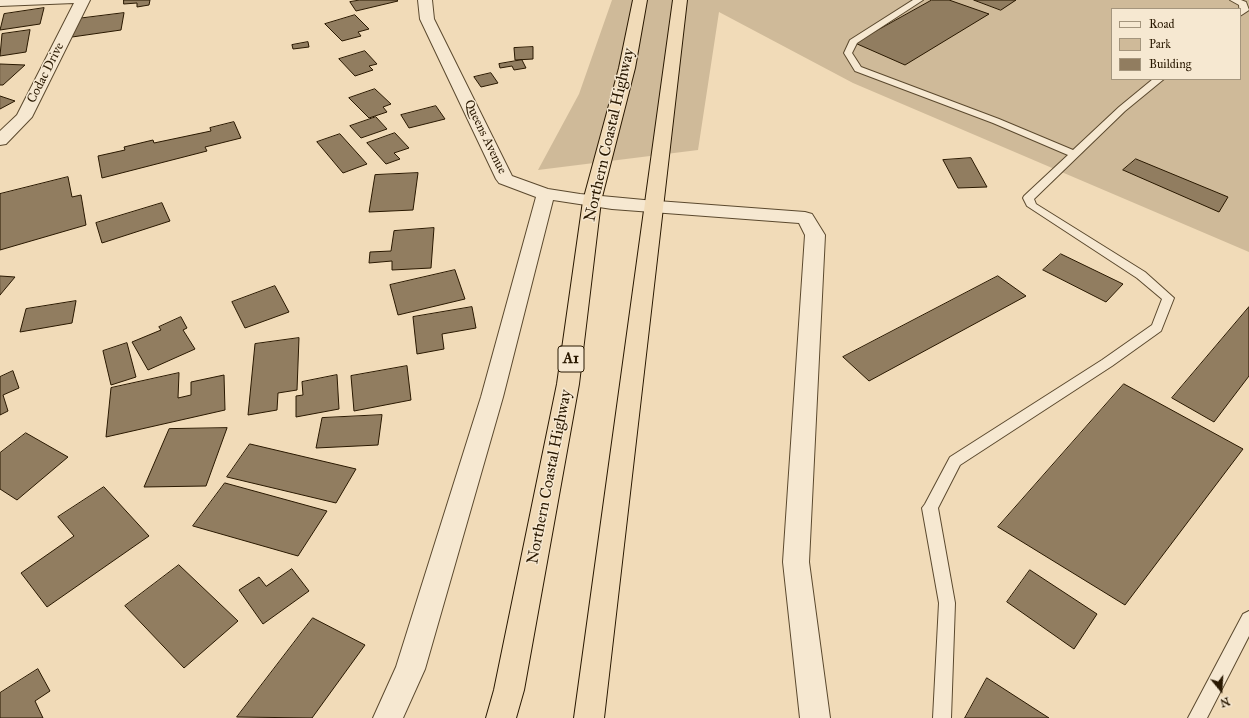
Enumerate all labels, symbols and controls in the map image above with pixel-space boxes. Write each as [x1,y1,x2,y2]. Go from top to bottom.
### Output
legend [1111,8,1241,80]
text: Road [1149,17,1175,31]
text: Park [1149,37,1171,51]
street label: Codac Drive [24,40,68,106]
street label: Northern Coastal Highway [581,46,639,224]
text: Building [1149,57,1191,71]
street label: Queens Avenue [460,97,510,177]
road number: A1 [558,346,584,372]
street label: Northern Coastal Highway [524,388,576,566]
north arrow [1201,670,1241,710]
text: N [1218,694,1231,710]

